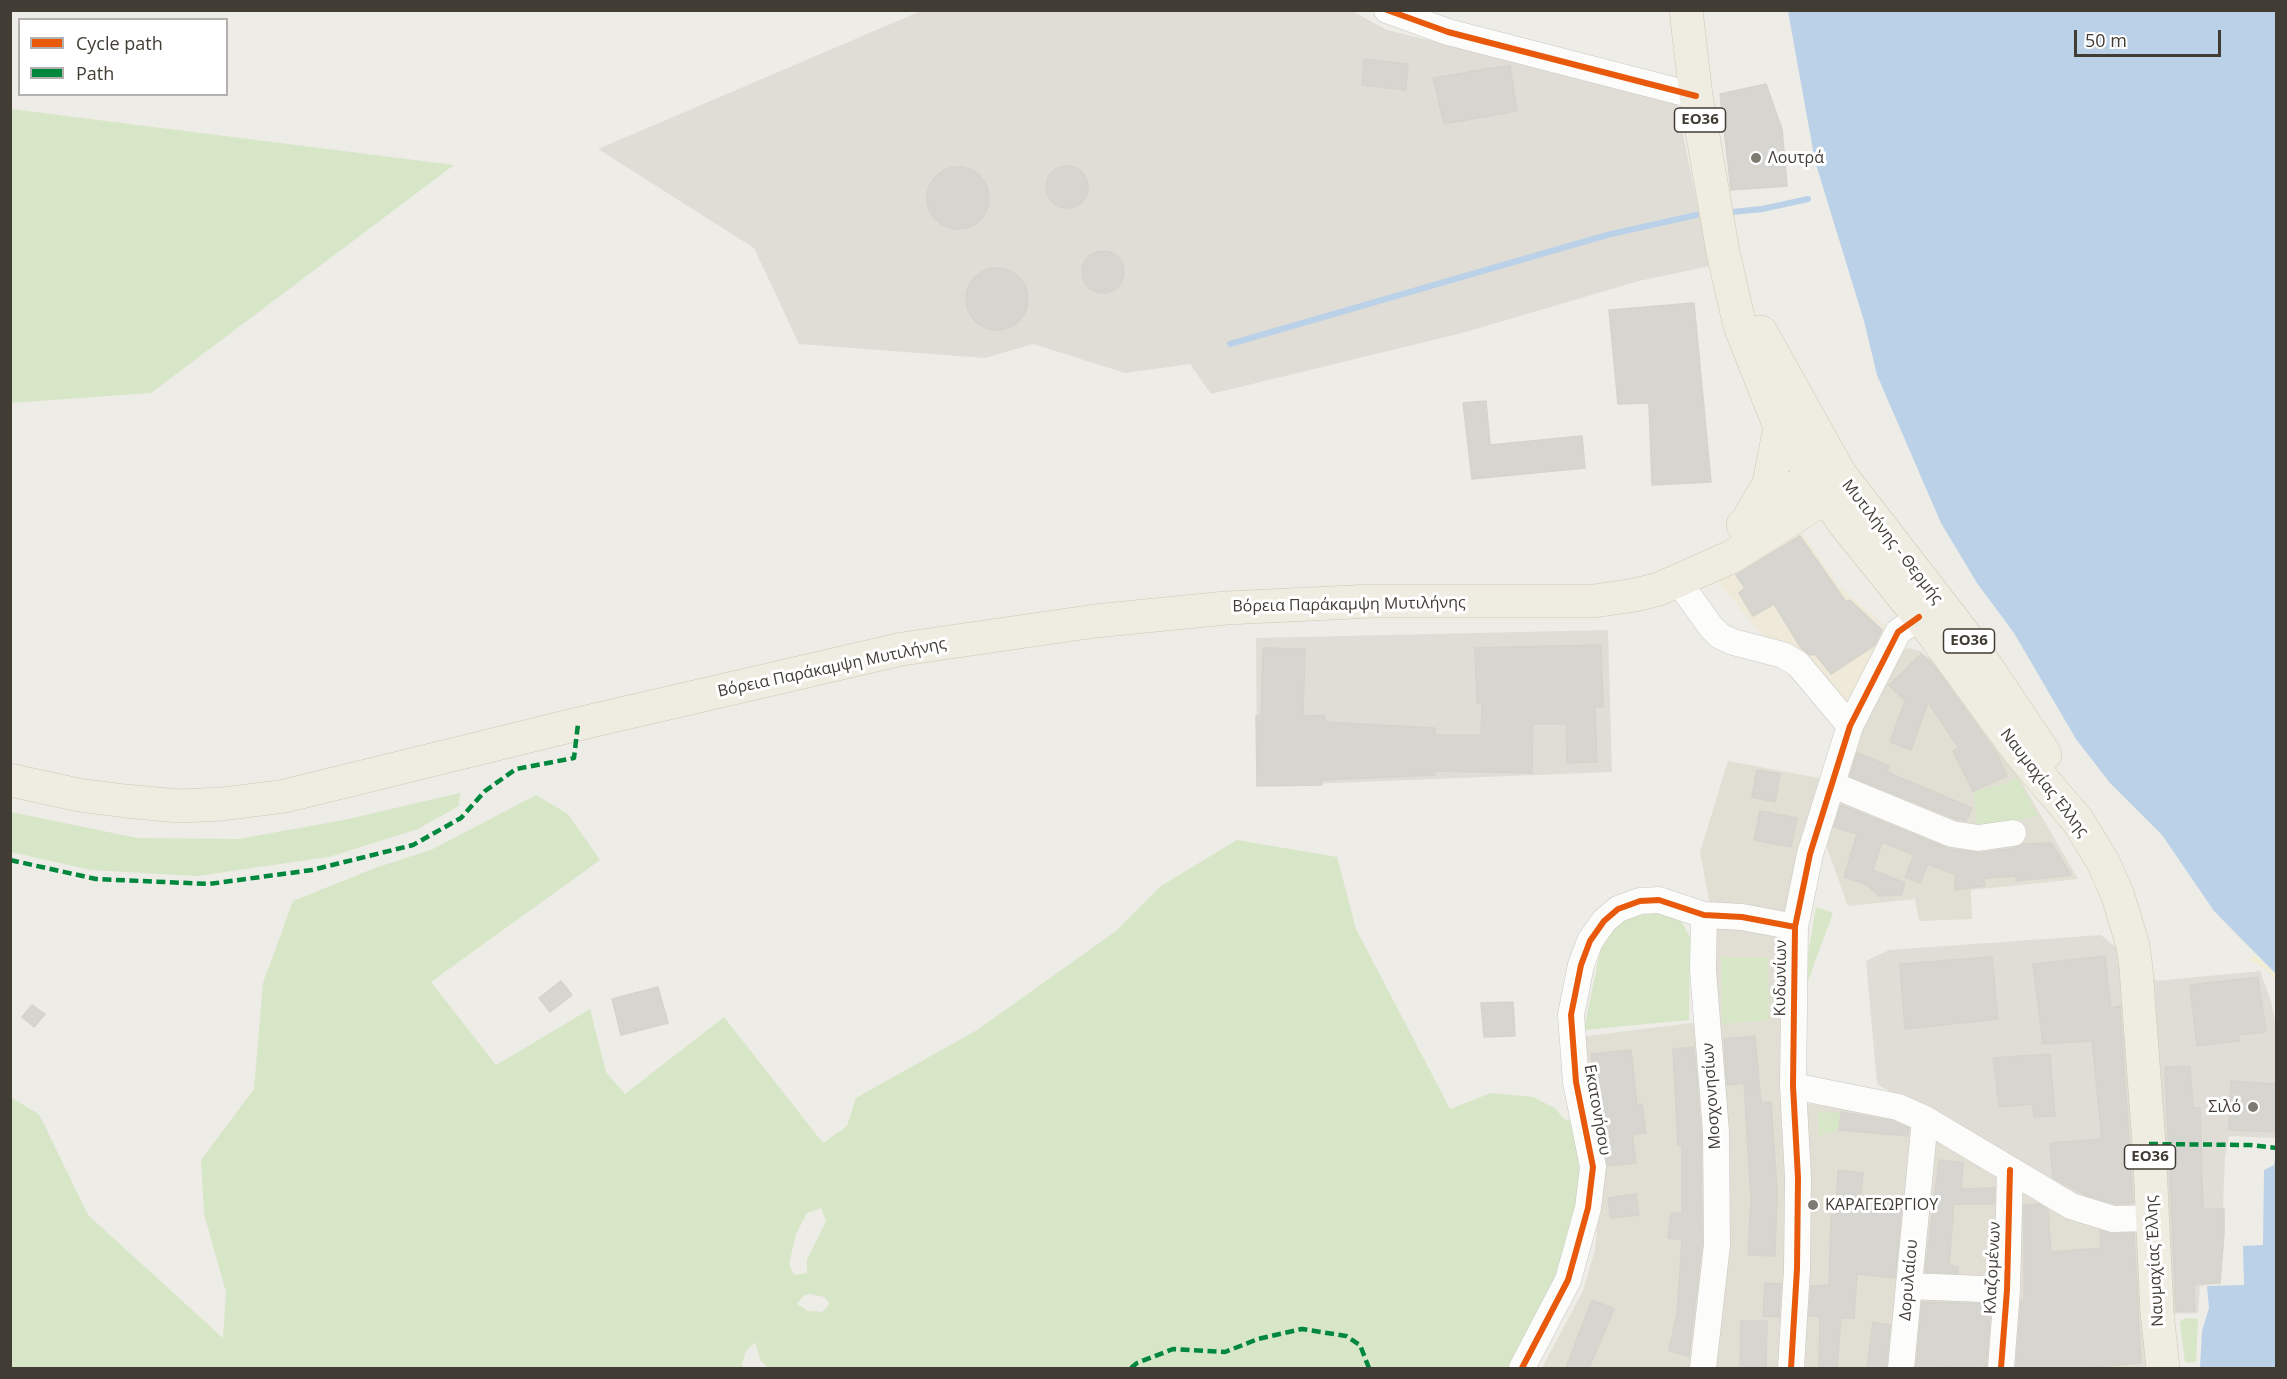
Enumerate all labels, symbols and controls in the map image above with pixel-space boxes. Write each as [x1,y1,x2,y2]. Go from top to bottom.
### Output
legend [18,18,228,96]
scale bar [2077,18,2224,56]
text: 50 m [2085,28,2127,52]
text: Cycle path [76,31,163,55]
text: Path [76,61,114,85]
road number: ΕΟ36 [1674,108,1726,132]
place label: Λουτρά [1768,148,1824,168]
marker: Λουτρά [1749,151,1763,165]
street label: Μυτιλήνης - Θερμής [1838,476,1946,608]
street label: Βόρεια Παράκαμψη Μυτιλήνης [1232,593,1466,617]
road number: ΕΟ36 [1944,629,1994,653]
street label: Βόρεια Παράκαμψη Μυτιλήνης [716,634,948,702]
street label: Ναυμαχίας Έλλης [1996,725,2092,841]
street label: Κυδωνίων [1771,940,1791,1016]
street label: Μοσχονησίων [1699,1042,1725,1150]
street label: Εκατονήσου [1580,1063,1614,1157]
place label: Σιλό [2208,1097,2241,1117]
marker: Σιλό [2246,1100,2260,1114]
road number: ΕΟ36 [2124,1145,2176,1169]
place label: ΚΑΡΑΓΕΩΡΓΙΟΥ [1825,1195,1938,1215]
street label: Ναυμαχίας Έλλης [2142,1195,2168,1327]
marker: ΚΑΡΑΓΕΩΡΓΙΟΥ [1806,1198,1820,1212]
street label: Κλαζομένων [1981,1221,2005,1315]
street label: Δορυλαίου [1896,1239,1922,1321]

